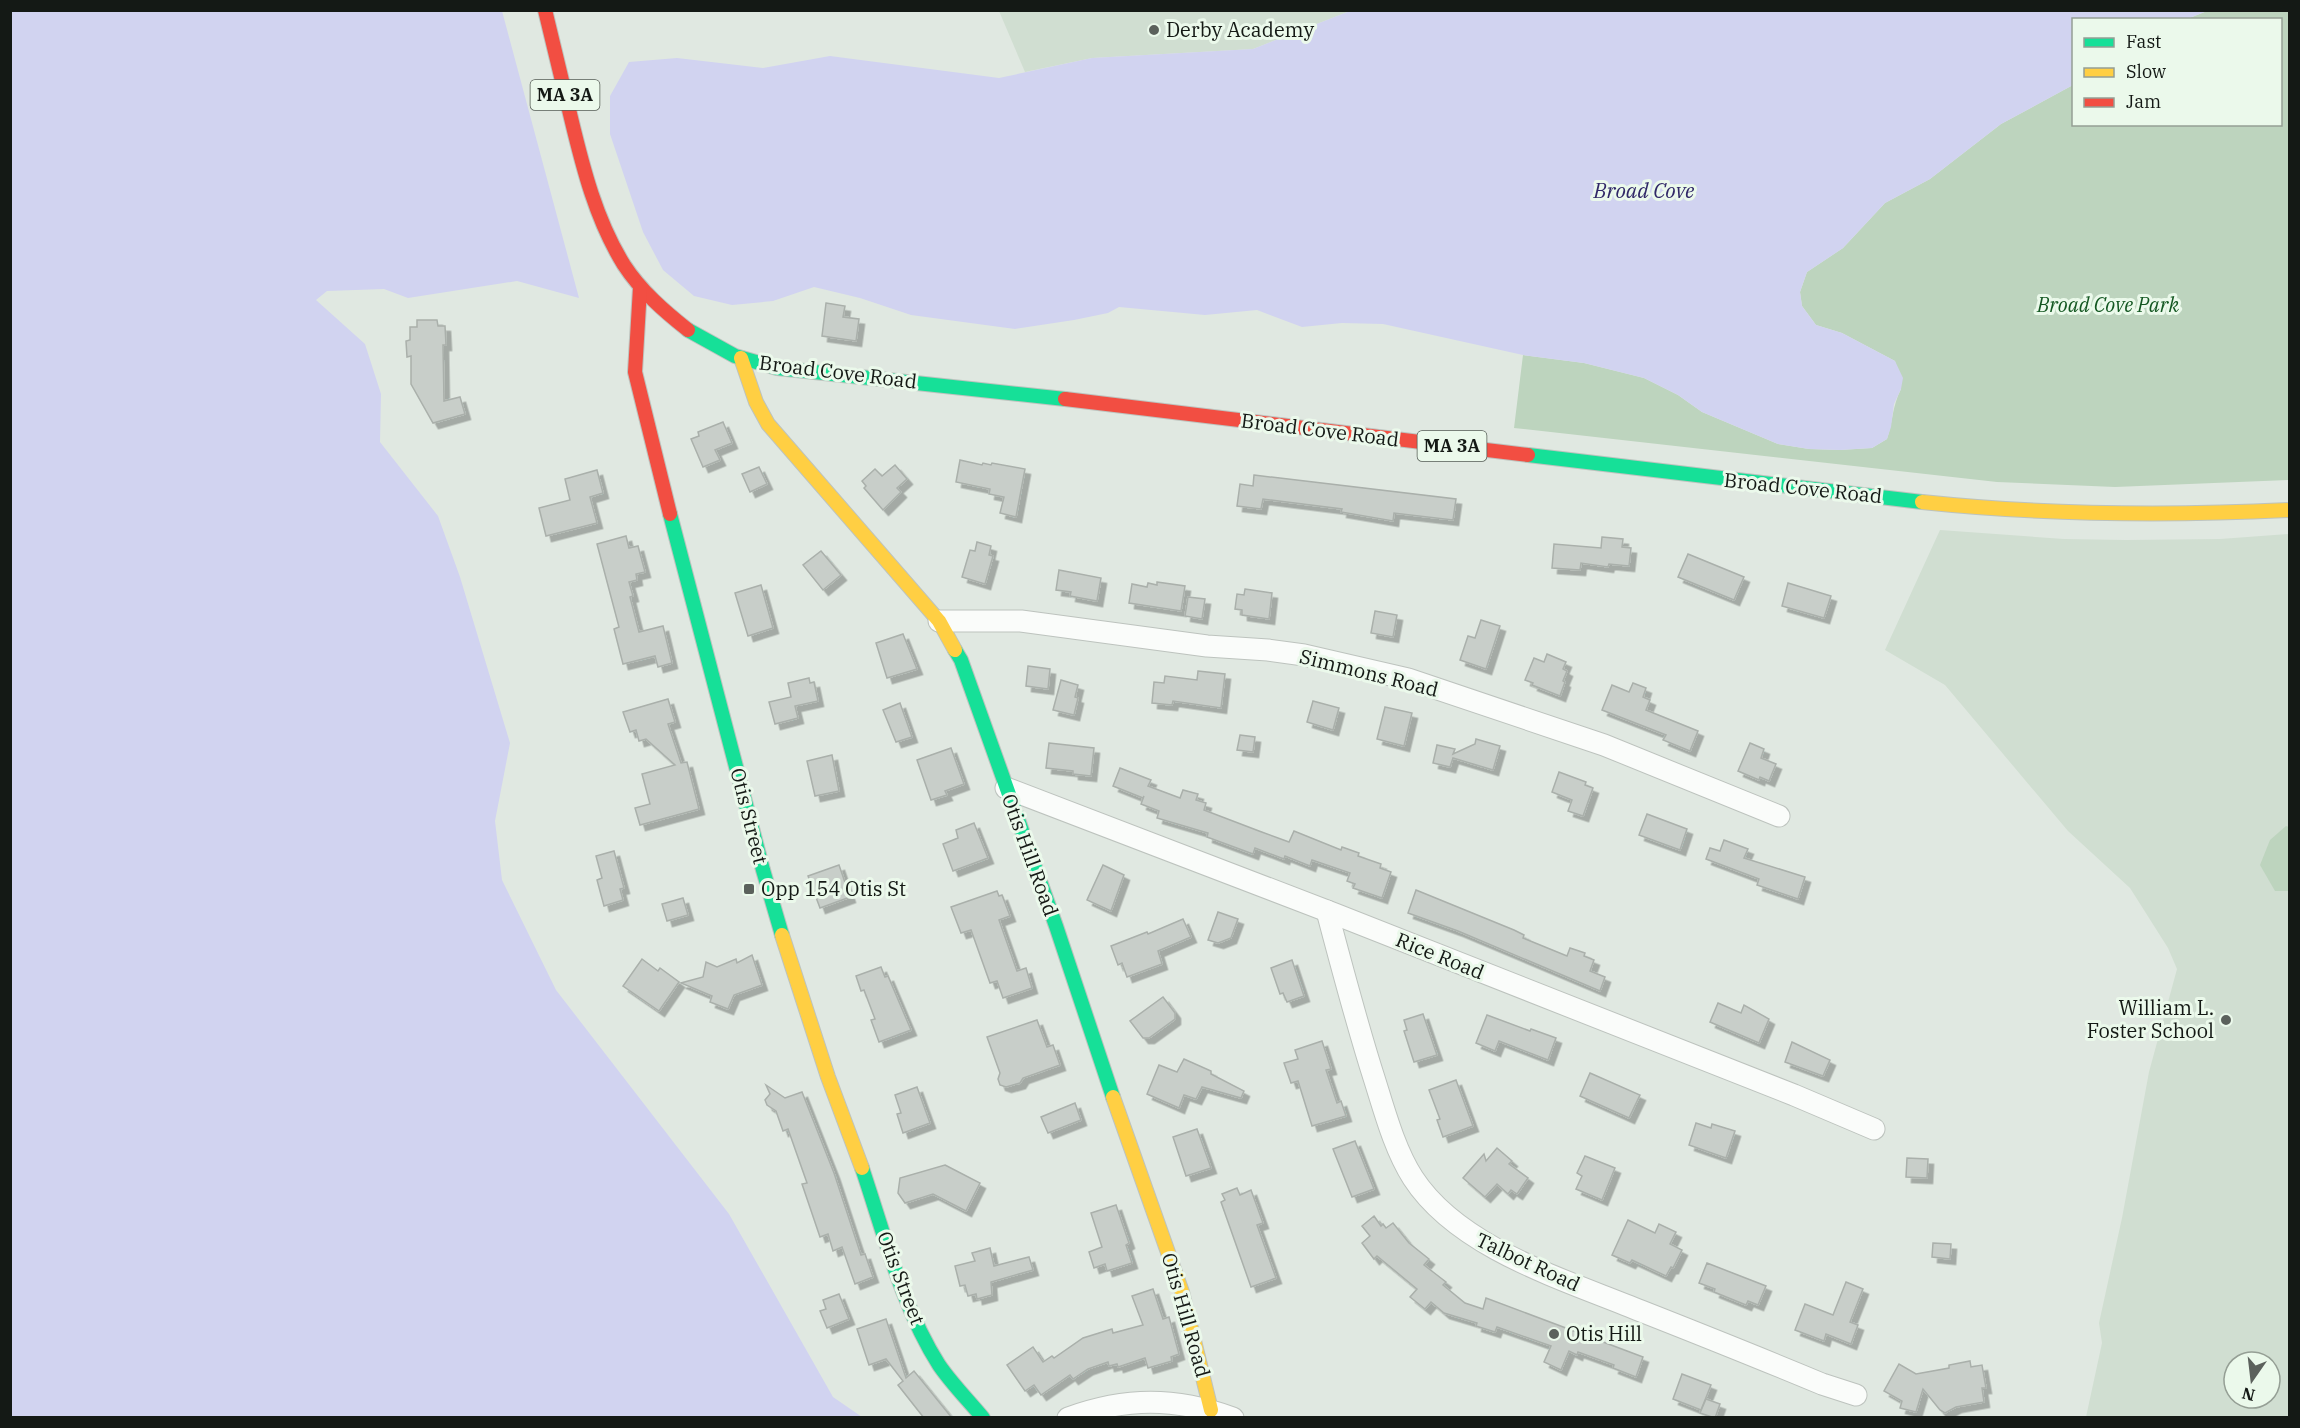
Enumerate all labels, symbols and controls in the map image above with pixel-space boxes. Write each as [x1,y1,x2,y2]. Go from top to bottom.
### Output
place label: Derby Academy [1166,16,1314,43]
legend [2072,18,2282,126]
marker: Derby Academy [1147,23,1161,37]
text: Fast [2126,30,2161,53]
text: Slow [2126,60,2166,83]
road number: MA 3A [530,80,600,110]
text: Jam [2126,90,2161,113]
water label: Broad Cove [1593,176,1695,204]
park label: Broad Cove Park [2036,291,2179,318]
street label: Broad Cove Road [758,348,919,395]
street label: Broad Cove Road [1240,406,1401,453]
road number: MA 3A [1418,431,1486,461]
street label: Broad Cove Road [1723,466,1883,509]
street label: Simmons Road [1297,642,1441,703]
street label: Otis Street [724,765,774,867]
street label: Otis Hill Road [996,790,1065,920]
place label: Opp 154 Otis St [761,875,906,902]
marker: Opp 154 Otis St [742,882,756,896]
street label: Rice Road [1392,926,1488,985]
place label: William L. Foster School [2087,994,2214,1044]
marker: William L. Foster School [2219,1013,2233,1027]
street label: Talbot Road [1472,1226,1585,1297]
street label: Otis Street [871,1227,932,1329]
street label: Otis Hill Road [1156,1249,1217,1380]
place label: Otis Hill [1566,1320,1642,1347]
marker: Otis Hill [1547,1327,1561,1341]
north arrow [2222,1350,2282,1410]
text: N [2240,1383,2257,1406]

